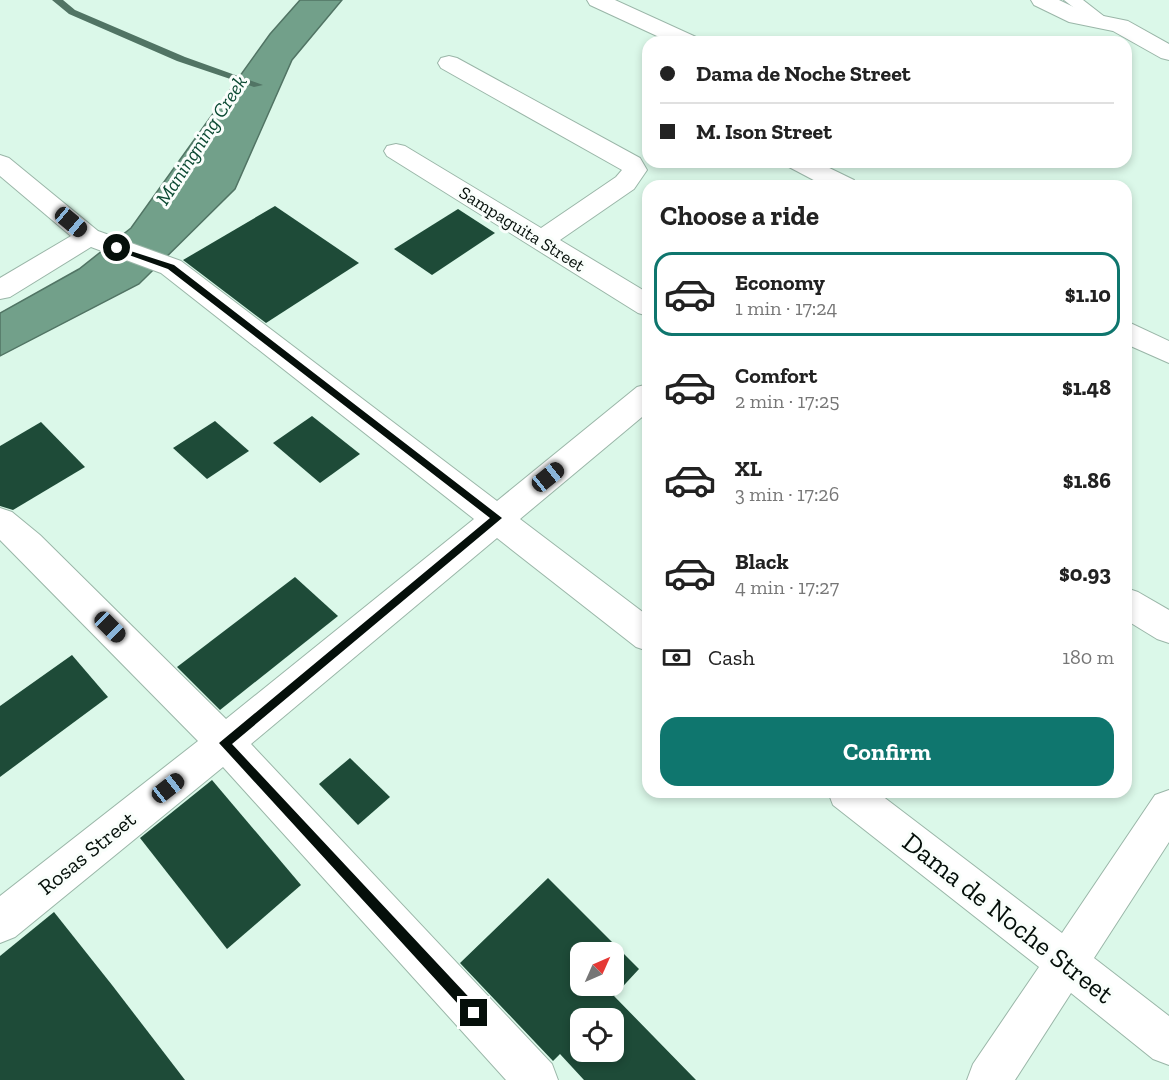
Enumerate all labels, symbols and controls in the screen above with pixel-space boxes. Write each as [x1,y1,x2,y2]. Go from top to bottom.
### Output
text: Dama de Noche Street [696,60,911,87]
water label: Maningning Creek [150,71,252,209]
text: M. Ison Street [696,118,832,145]
street label: Sampaguita Street [455,181,589,277]
text: Choose a ride [660,200,819,232]
car [51,204,91,240]
route start [103,234,130,261]
icon: car [663,267,717,321]
text: Economy [735,269,825,296]
text: $1.10 [1065,281,1111,308]
text: 1 min · 17:24 [735,296,837,320]
icon: car [663,360,717,414]
text: Comfort [735,362,817,389]
text: $1.48 [1062,374,1111,401]
text: 2 min · 17:25 [735,389,839,413]
icon: car [663,453,717,507]
text: XL [735,455,762,482]
car [528,459,568,495]
text: $1.86 [1063,467,1111,494]
text: 3 min · 17:26 [735,482,839,506]
icon: car [663,546,717,600]
text: Black [735,548,789,575]
text: $0.93 [1059,560,1111,587]
text: 4 min · 17:27 [735,575,839,599]
car [91,608,129,646]
icon: cash [660,641,693,674]
text: Cash [708,644,755,671]
text: 180 m [1062,645,1114,669]
button: Confirm [660,717,1114,786]
car [148,770,188,806]
street label: Rosas Street [33,805,142,900]
street label: Dama de Noche Street [896,826,1120,1010]
north arrow [570,942,624,996]
map controls [570,942,624,1062]
route end [460,999,487,1026]
button: locate [570,1008,624,1062]

